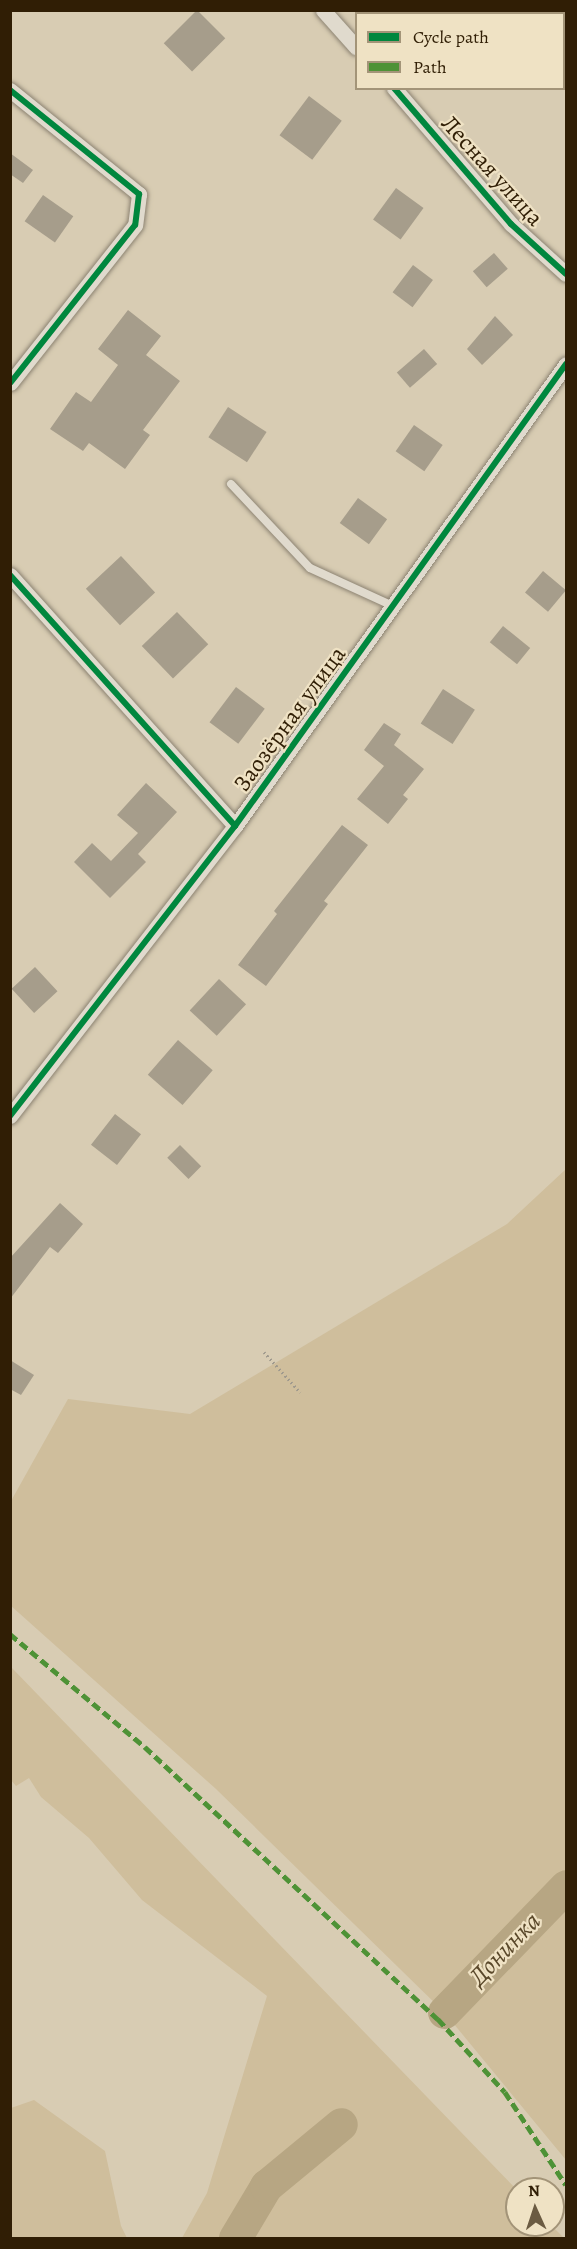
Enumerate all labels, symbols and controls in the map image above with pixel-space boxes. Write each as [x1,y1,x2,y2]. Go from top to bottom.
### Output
legend [355,12,565,90]
text: Cycle path [413,25,489,49]
text: Path [413,55,447,79]
street label: Лесная улица [435,110,549,232]
street label: Заозёрная улица [228,641,352,797]
water label: Донинка [463,1906,547,1992]
north arrow [505,2177,565,2237]
text: N [528,2180,541,2202]

